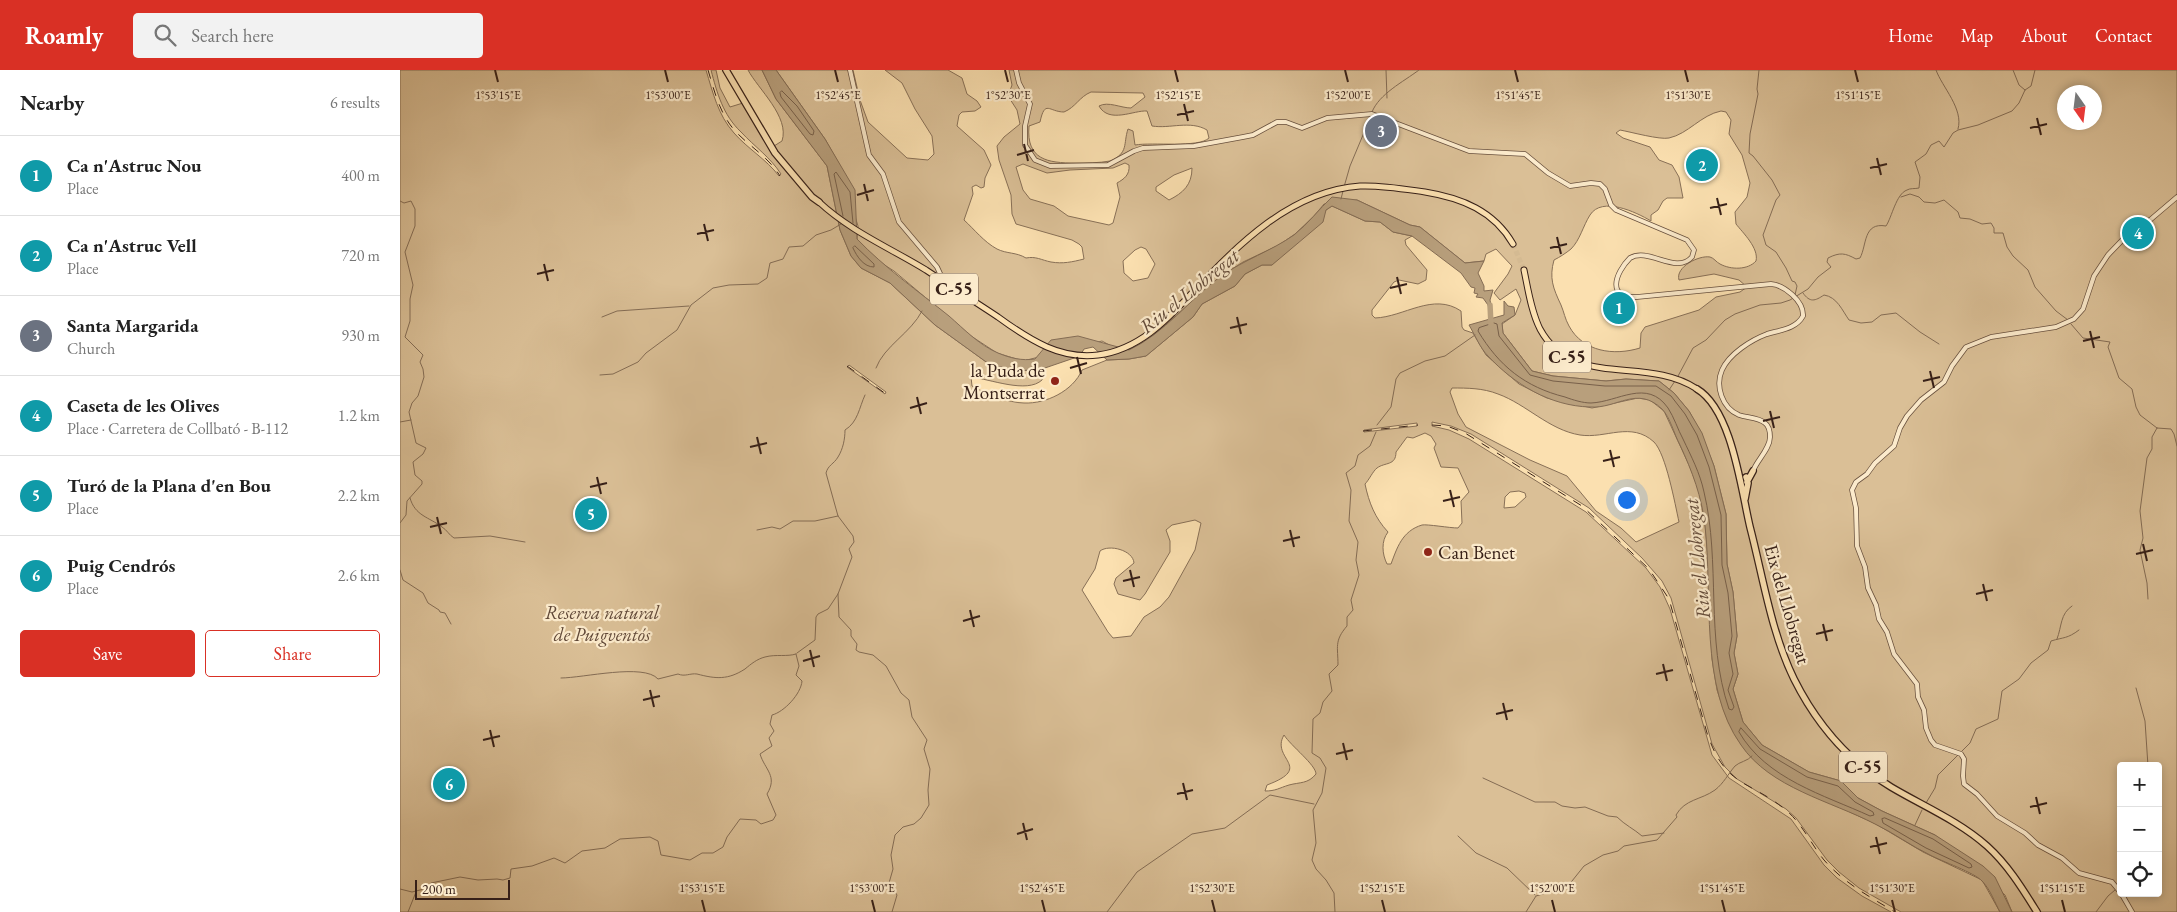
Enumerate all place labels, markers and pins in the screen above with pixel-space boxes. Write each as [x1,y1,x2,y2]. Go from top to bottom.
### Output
pin: 3 [1365,112,1397,150]
pin: 2 [1686,146,1718,184]
pin: 4 [2122,214,2154,252]
pin: 1 [1603,289,1635,327]
place label: la Puda de Montserrat [963,358,1045,405]
marker: la Puda de Montserrat [1049,375,1061,387]
pin: 5 [575,495,607,533]
place label: Can Benet [1438,540,1515,565]
marker: Can Benet [1422,546,1434,558]
pin: 6 [433,765,465,803]

